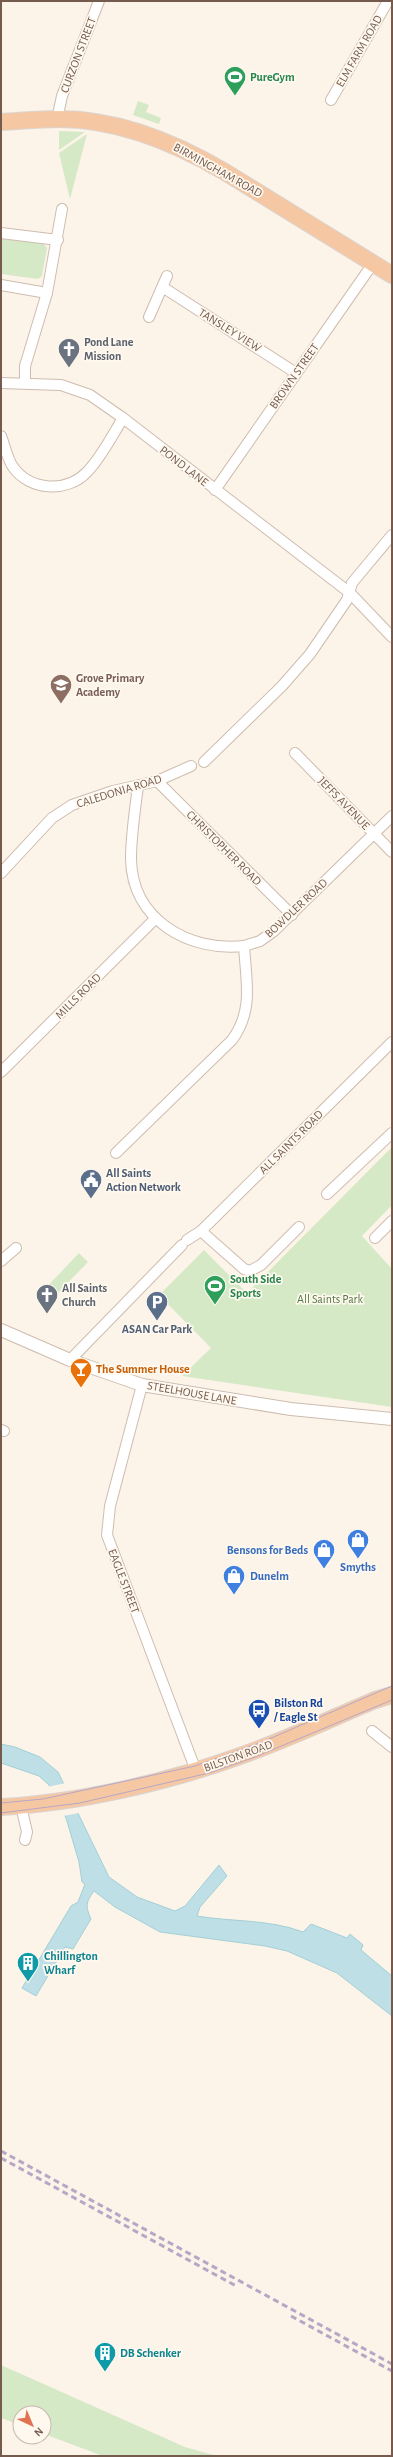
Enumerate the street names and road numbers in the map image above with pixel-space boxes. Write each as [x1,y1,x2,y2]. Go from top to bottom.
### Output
street label: ELM FARM ROAD [334,13,385,89]
street label: CURZON STREET [58,15,98,95]
street label: BIRMINGHAM ROAD [172,141,265,199]
street label: TANSLEY VIEW [196,306,264,354]
street label: BROWN STREET [267,341,321,411]
street label: POND LANE [158,444,211,489]
street label: CALEDONIA ROAD [75,772,163,810]
street label: JEFFS AVENUE [316,774,372,832]
street label: CHRISTOPHER ROAD [184,808,264,888]
street label: BOWDLER ROAD [262,876,330,940]
street label: MILLS ROAD [53,971,103,1021]
street label: ALL SAINTS ROAD [257,1108,325,1176]
street label: STEELHOUSE LANE [146,1379,238,1407]
street label: EAGLE STREET [106,1547,142,1615]
street label: BILSTON ROAD [202,1738,274,1774]

